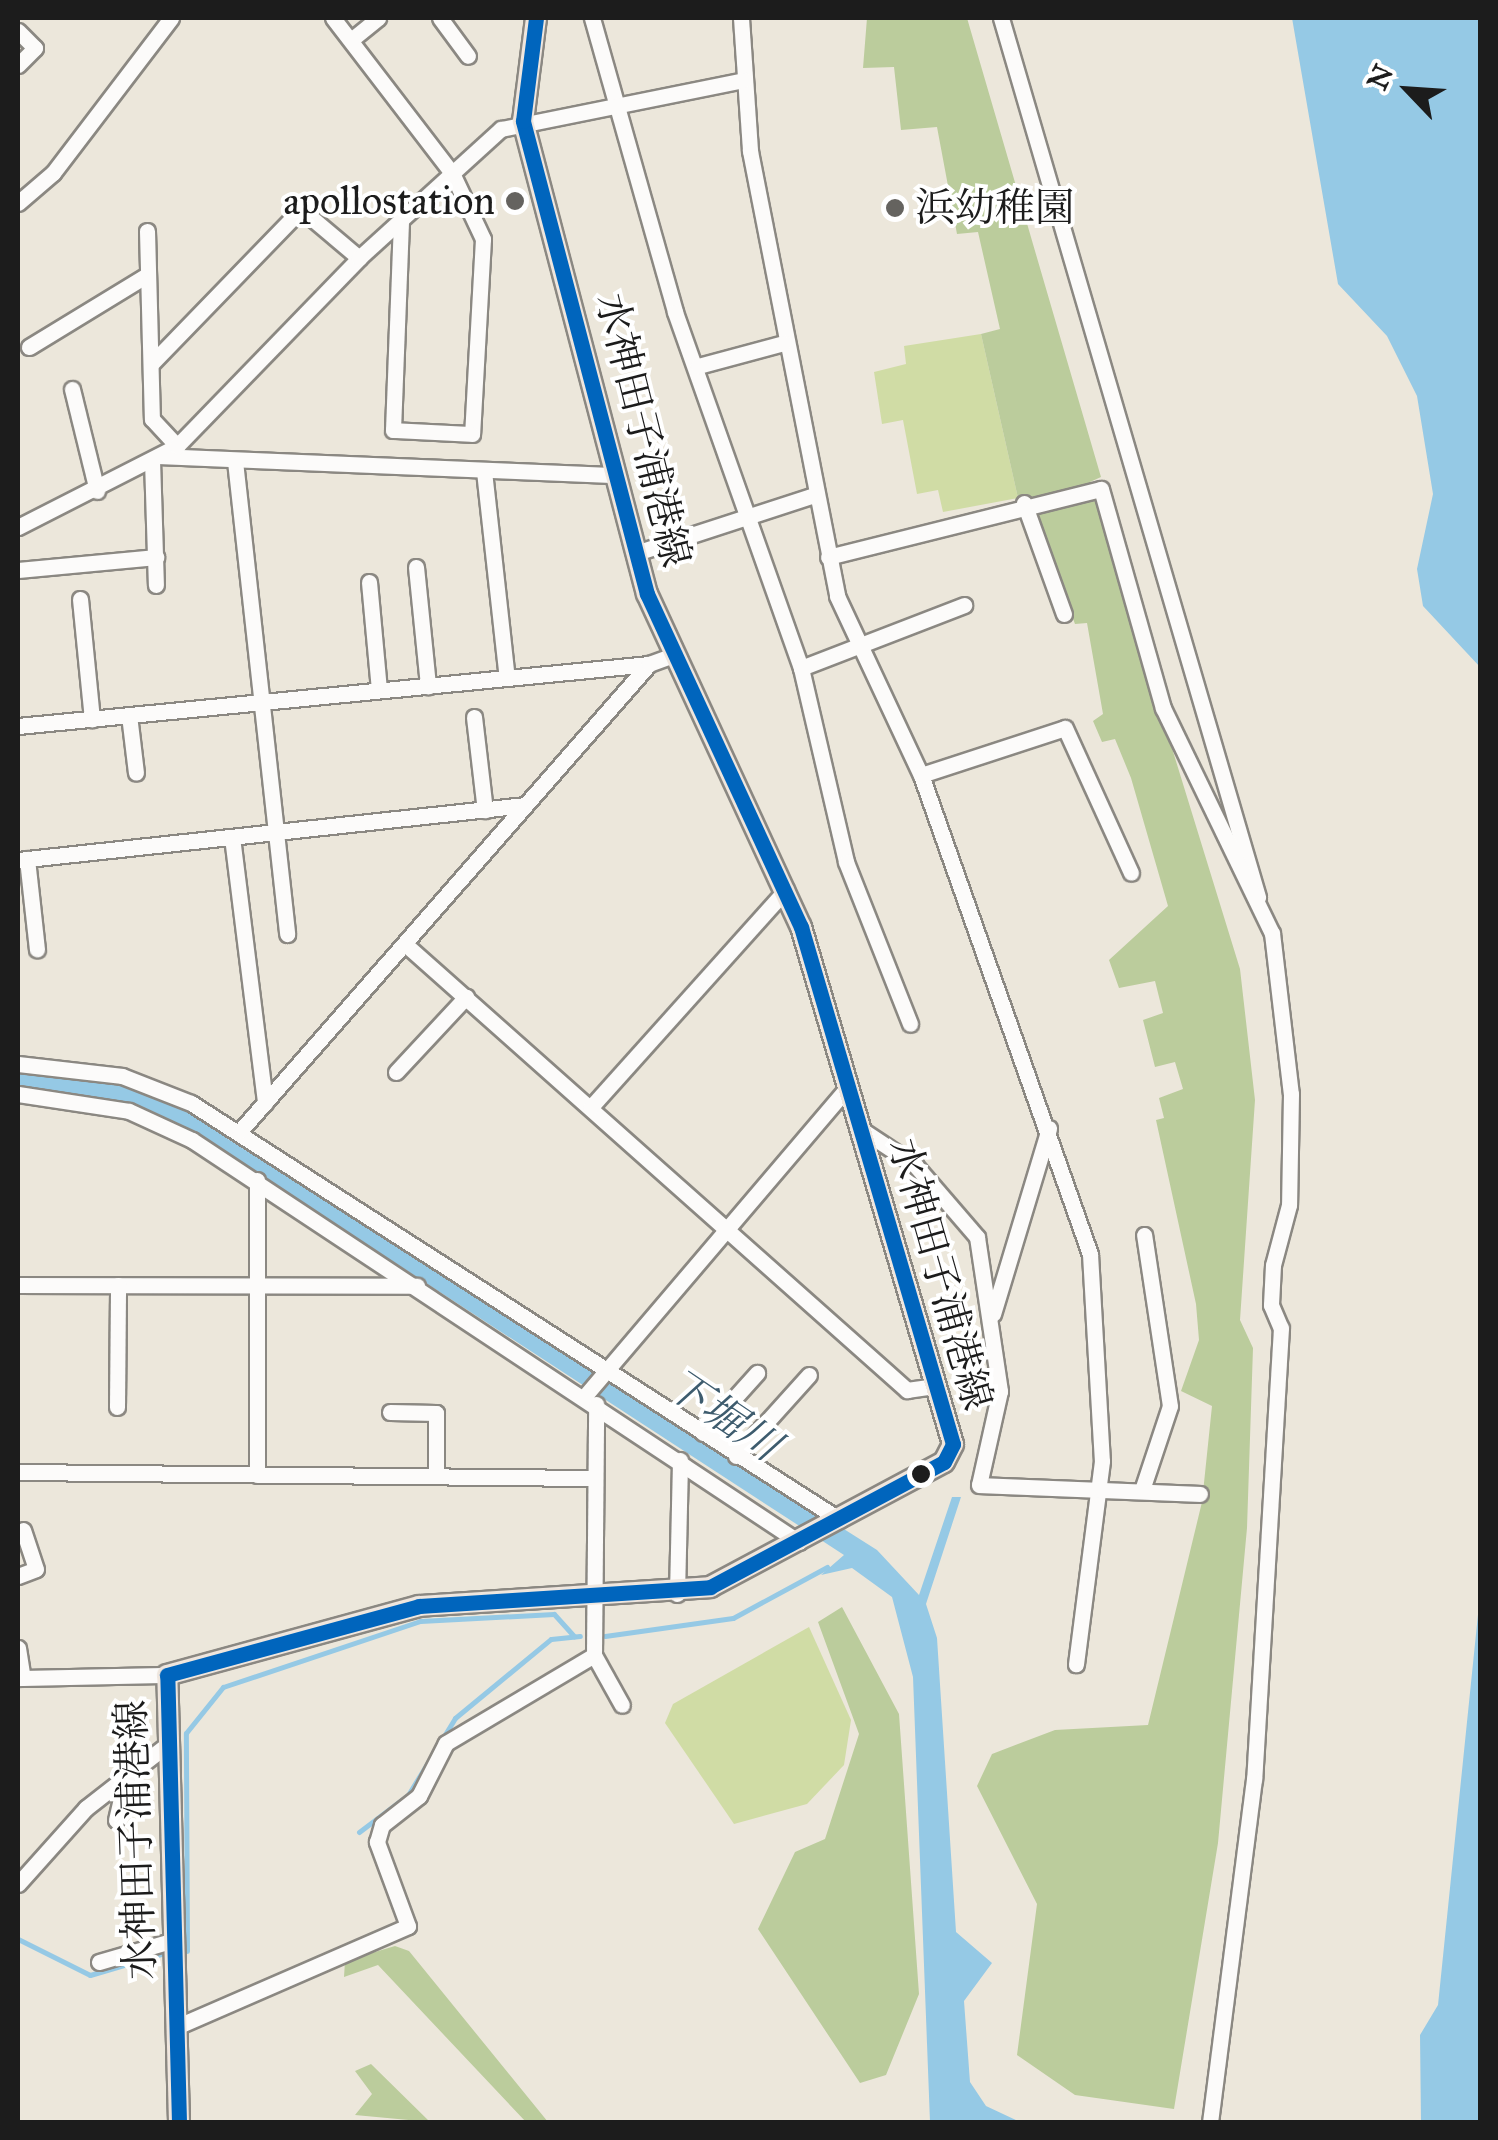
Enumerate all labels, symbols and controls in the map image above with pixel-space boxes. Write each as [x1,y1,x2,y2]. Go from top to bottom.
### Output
north arrow [1358,40,1458,140]
text: N [1359,59,1401,95]
place label: apollostation [283,177,495,225]
place label: 浜幼稚園 [915,184,1075,232]
marker: apollostation [504,190,526,212]
marker: 浜幼稚園 [884,197,906,219]
street label: 水神田子浦港線 [586,288,700,572]
street label: 水神田子浦港線 [878,1133,1002,1415]
water label: 下堀川 [657,1359,789,1471]
unlabelled marker [911,1464,931,1484]
street label: 水神田子浦港線 [107,1699,165,1981]

